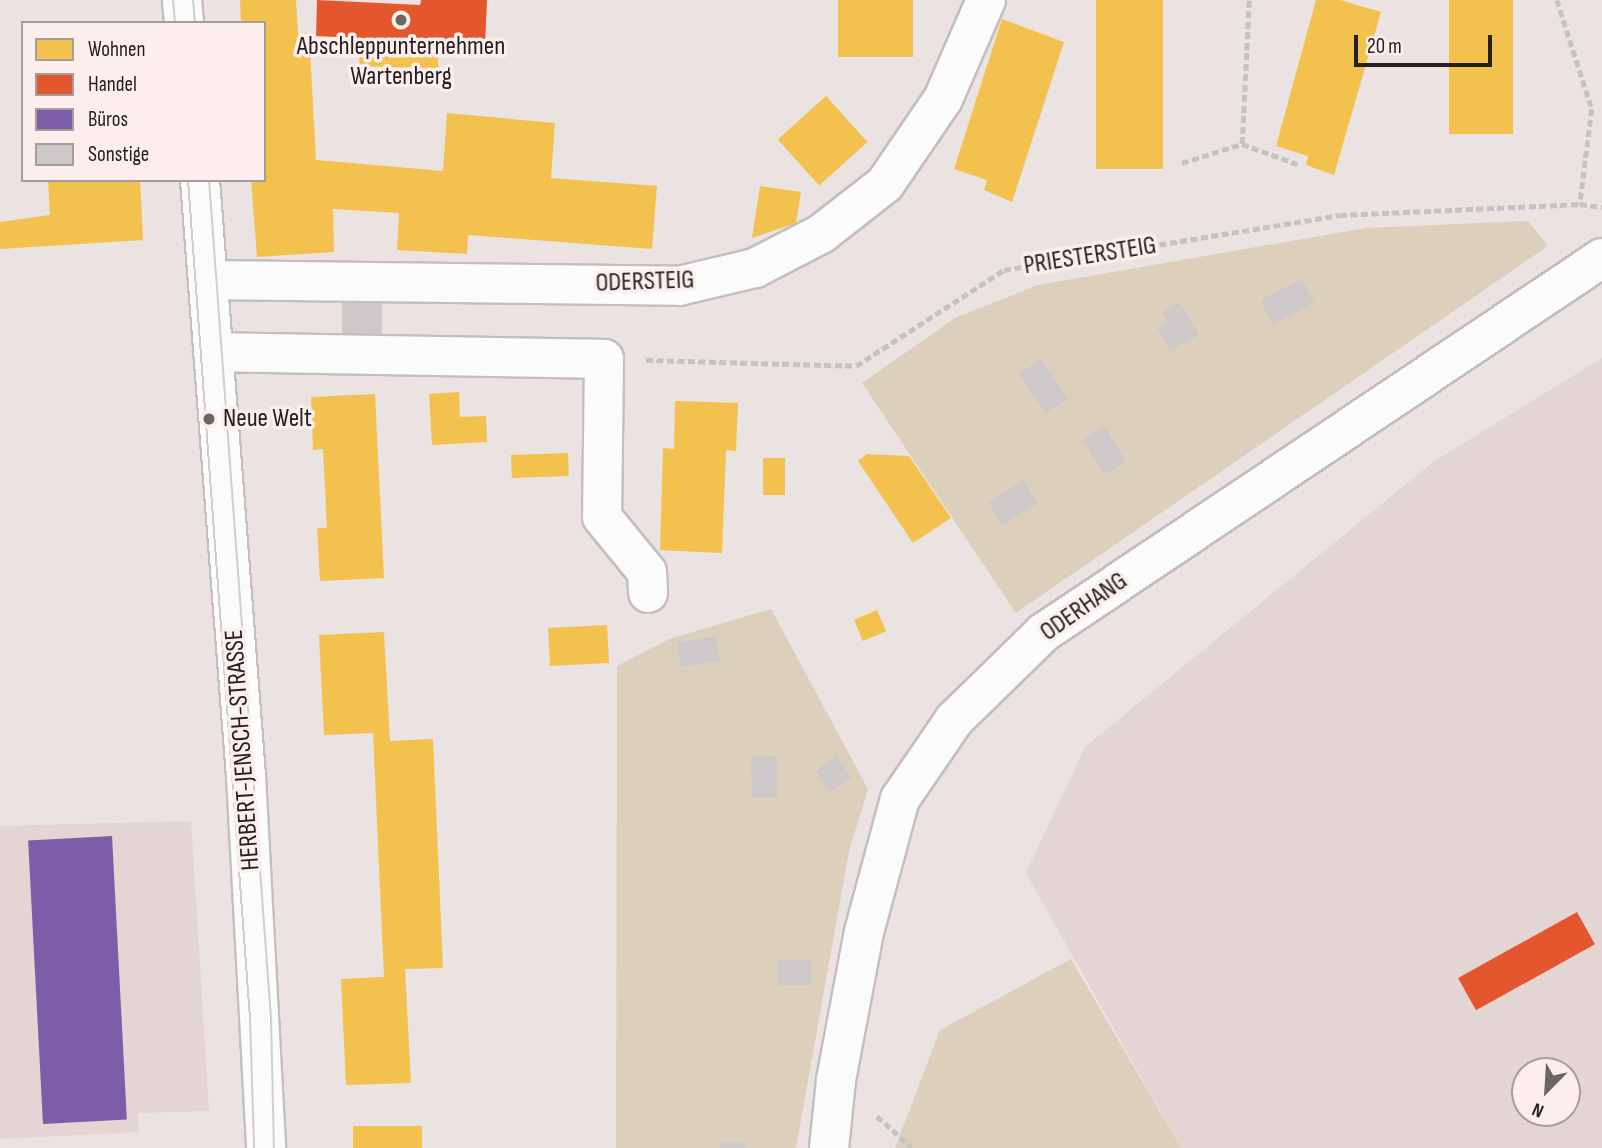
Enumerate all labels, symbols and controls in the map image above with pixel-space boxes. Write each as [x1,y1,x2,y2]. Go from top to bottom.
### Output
marker: Abschleppunternehmen Wartenberg [393,12,409,28]
legend [21,21,266,182]
scale bar [1357,21,1495,65]
place label: Abschleppunternehmen Wartenberg [297,31,505,92]
text: 20 m [1367,34,1402,59]
text: Wohnen [88,37,145,62]
text: Handel [88,72,137,97]
text: Büros [88,107,128,132]
text: Sonstige [88,142,149,167]
street label: PRIESTERSTEIG [1022,230,1158,282]
street label: ODERSTEIG [595,265,695,299]
place label: Neue Welt [223,403,312,435]
marker: Neue Welt [201,411,217,427]
street label: ODERHANG [1035,566,1133,648]
street label: HERBERT-JENSCH-STRASSE [219,628,267,872]
north arrow [1511,1057,1581,1127]
text: N [1529,1097,1547,1122]

